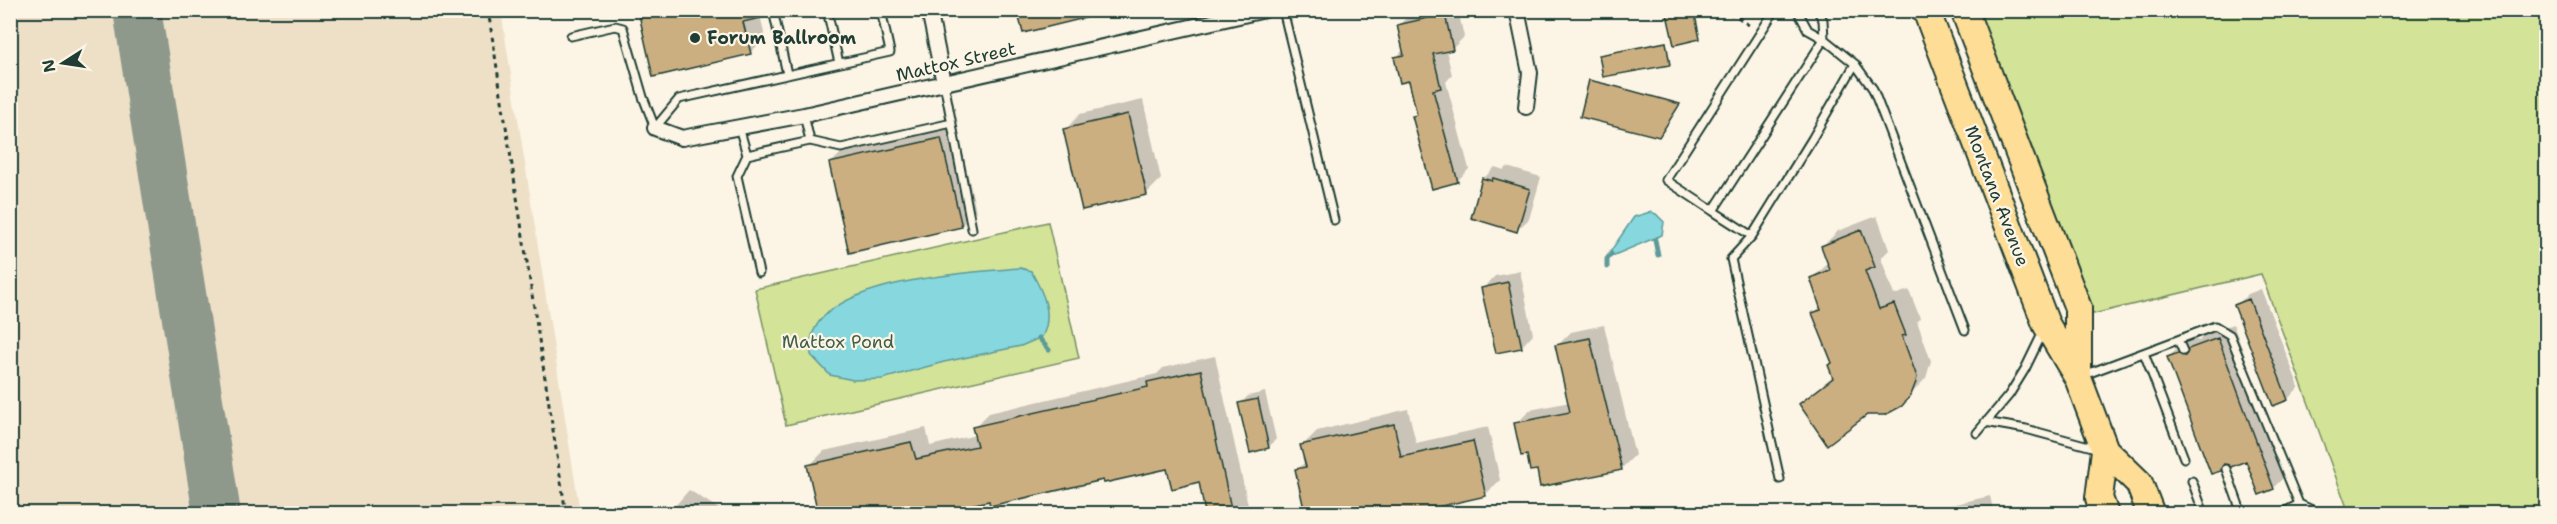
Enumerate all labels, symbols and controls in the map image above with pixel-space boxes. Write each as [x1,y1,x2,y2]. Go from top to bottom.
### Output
place label: Forum Ballroom [707,26,857,50]
marker: Forum Ballroom [688,31,702,45]
north arrow [33,33,93,93]
street label: Mattox Street [894,37,1018,87]
text: N [37,58,60,74]
street label: Montana Avenue [1959,122,2035,270]
park label: Mattox Pond [782,330,894,354]

